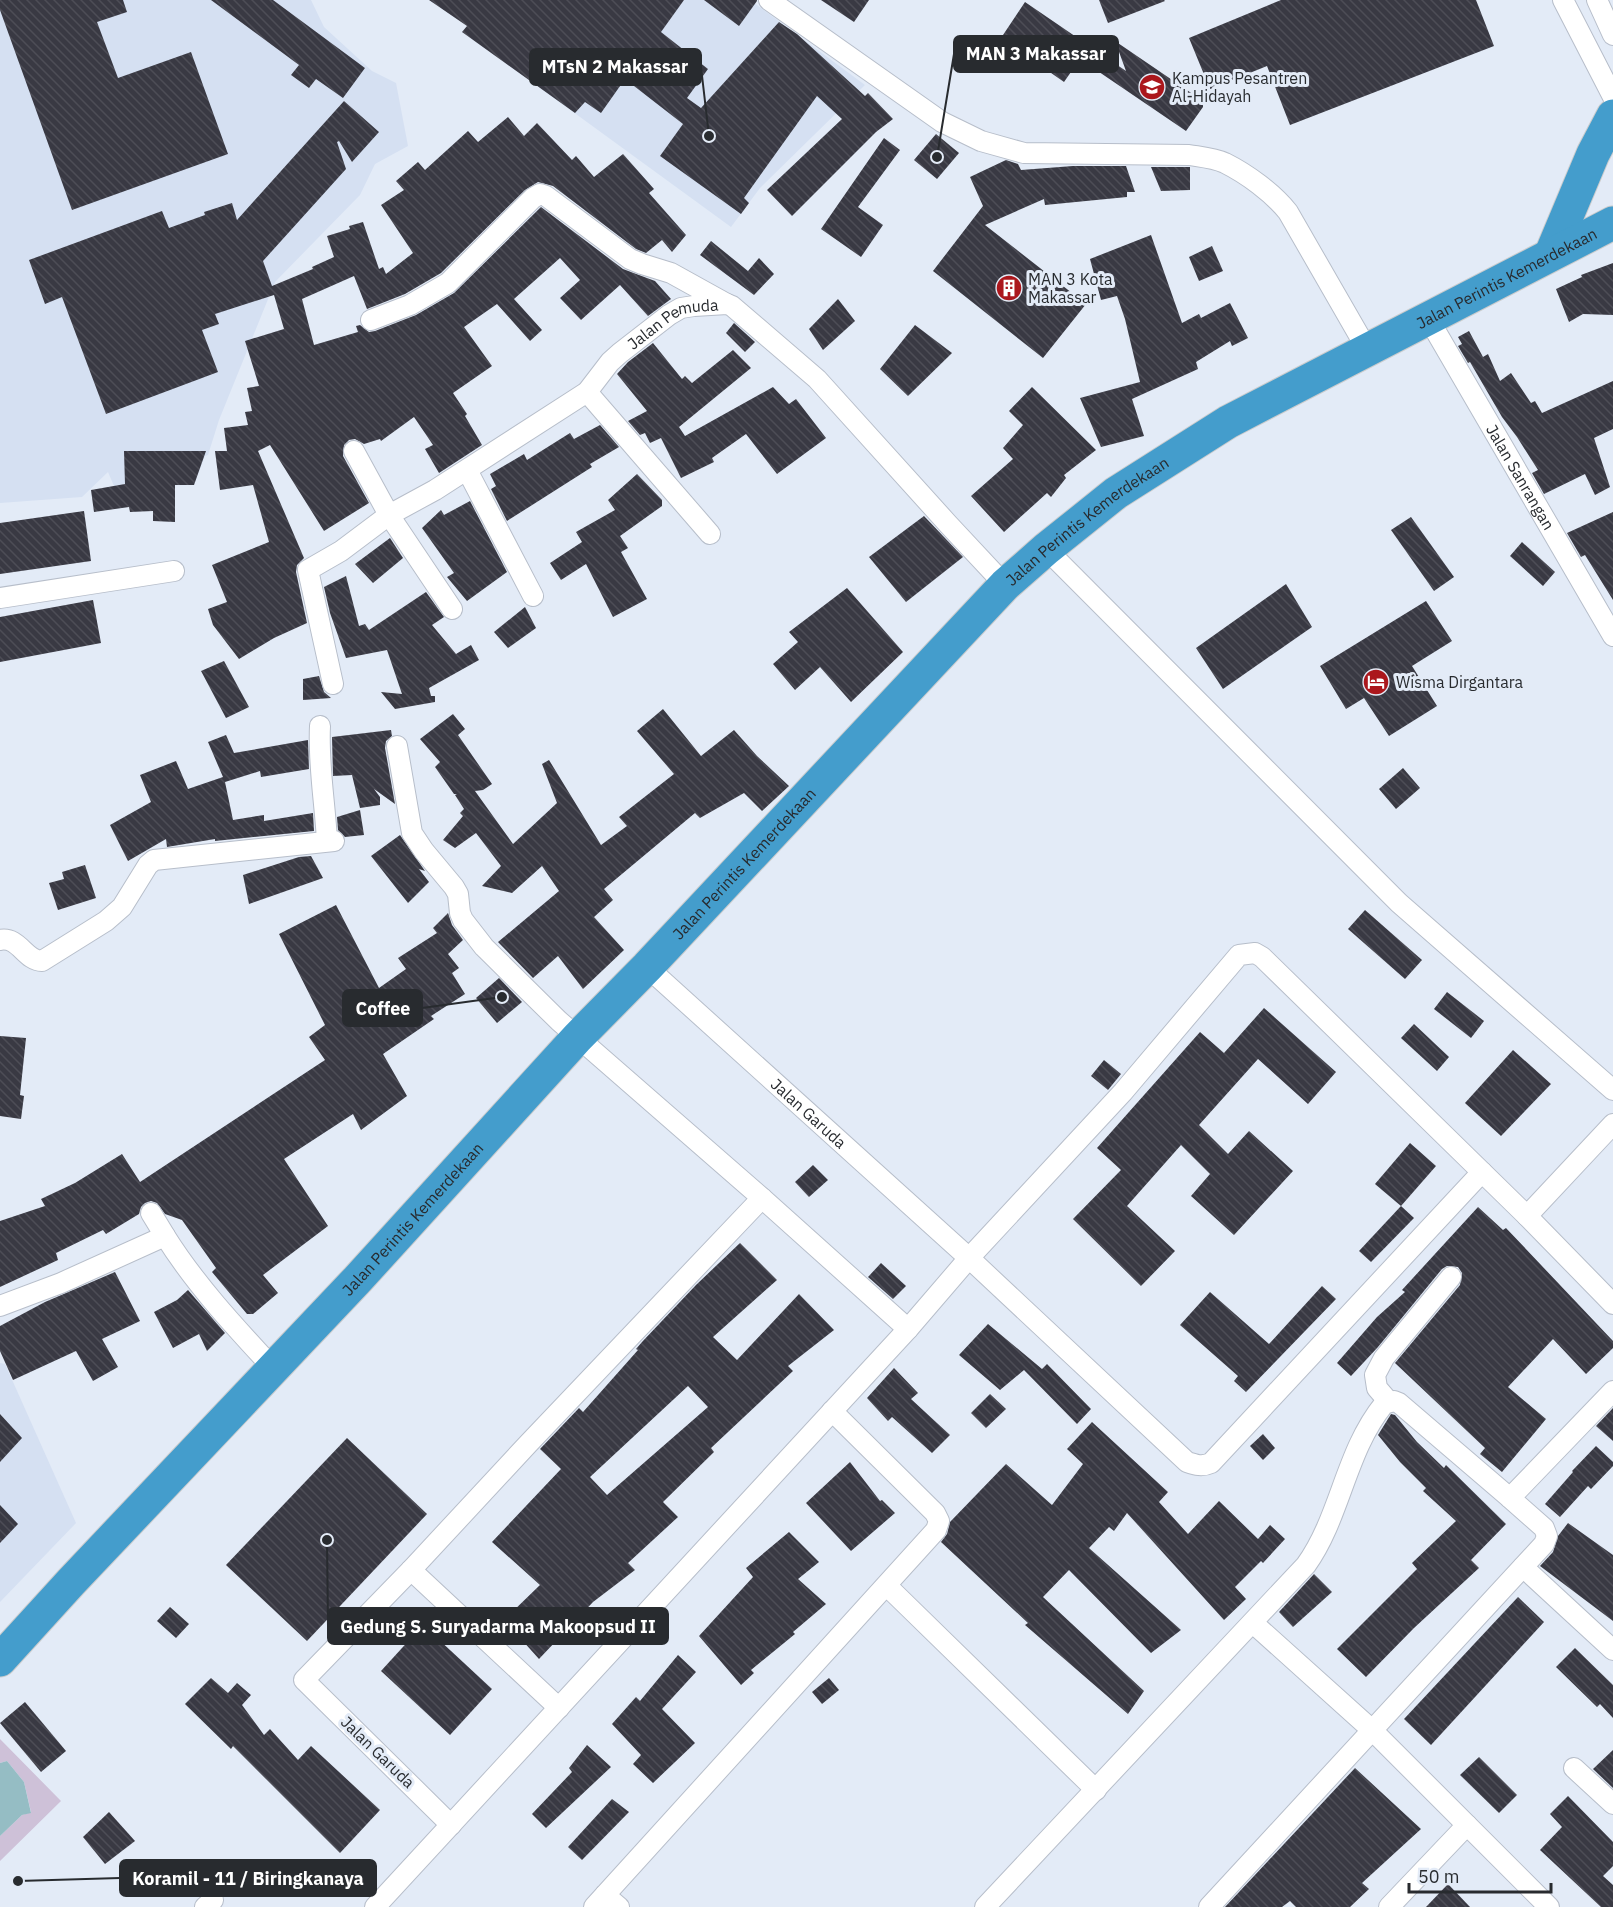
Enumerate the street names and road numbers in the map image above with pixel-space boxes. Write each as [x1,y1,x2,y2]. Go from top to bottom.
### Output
street label: Jalan Perintis Kemerdekaan [1413,223,1600,333]
street label: Jalan Pemuda [623,295,719,354]
street label: Jalan Sanrangan [1482,421,1559,533]
street label: Jalan Perintis Kemerdekaan [1001,452,1172,590]
street label: Jalan Perintis Kemerdekaan [668,783,820,944]
street label: Jalan Garuda [767,1074,851,1153]
street label: Jalan Perintis Kemerdekaan [338,1138,487,1300]
street label: Jalan Garuda [337,1712,419,1792]

